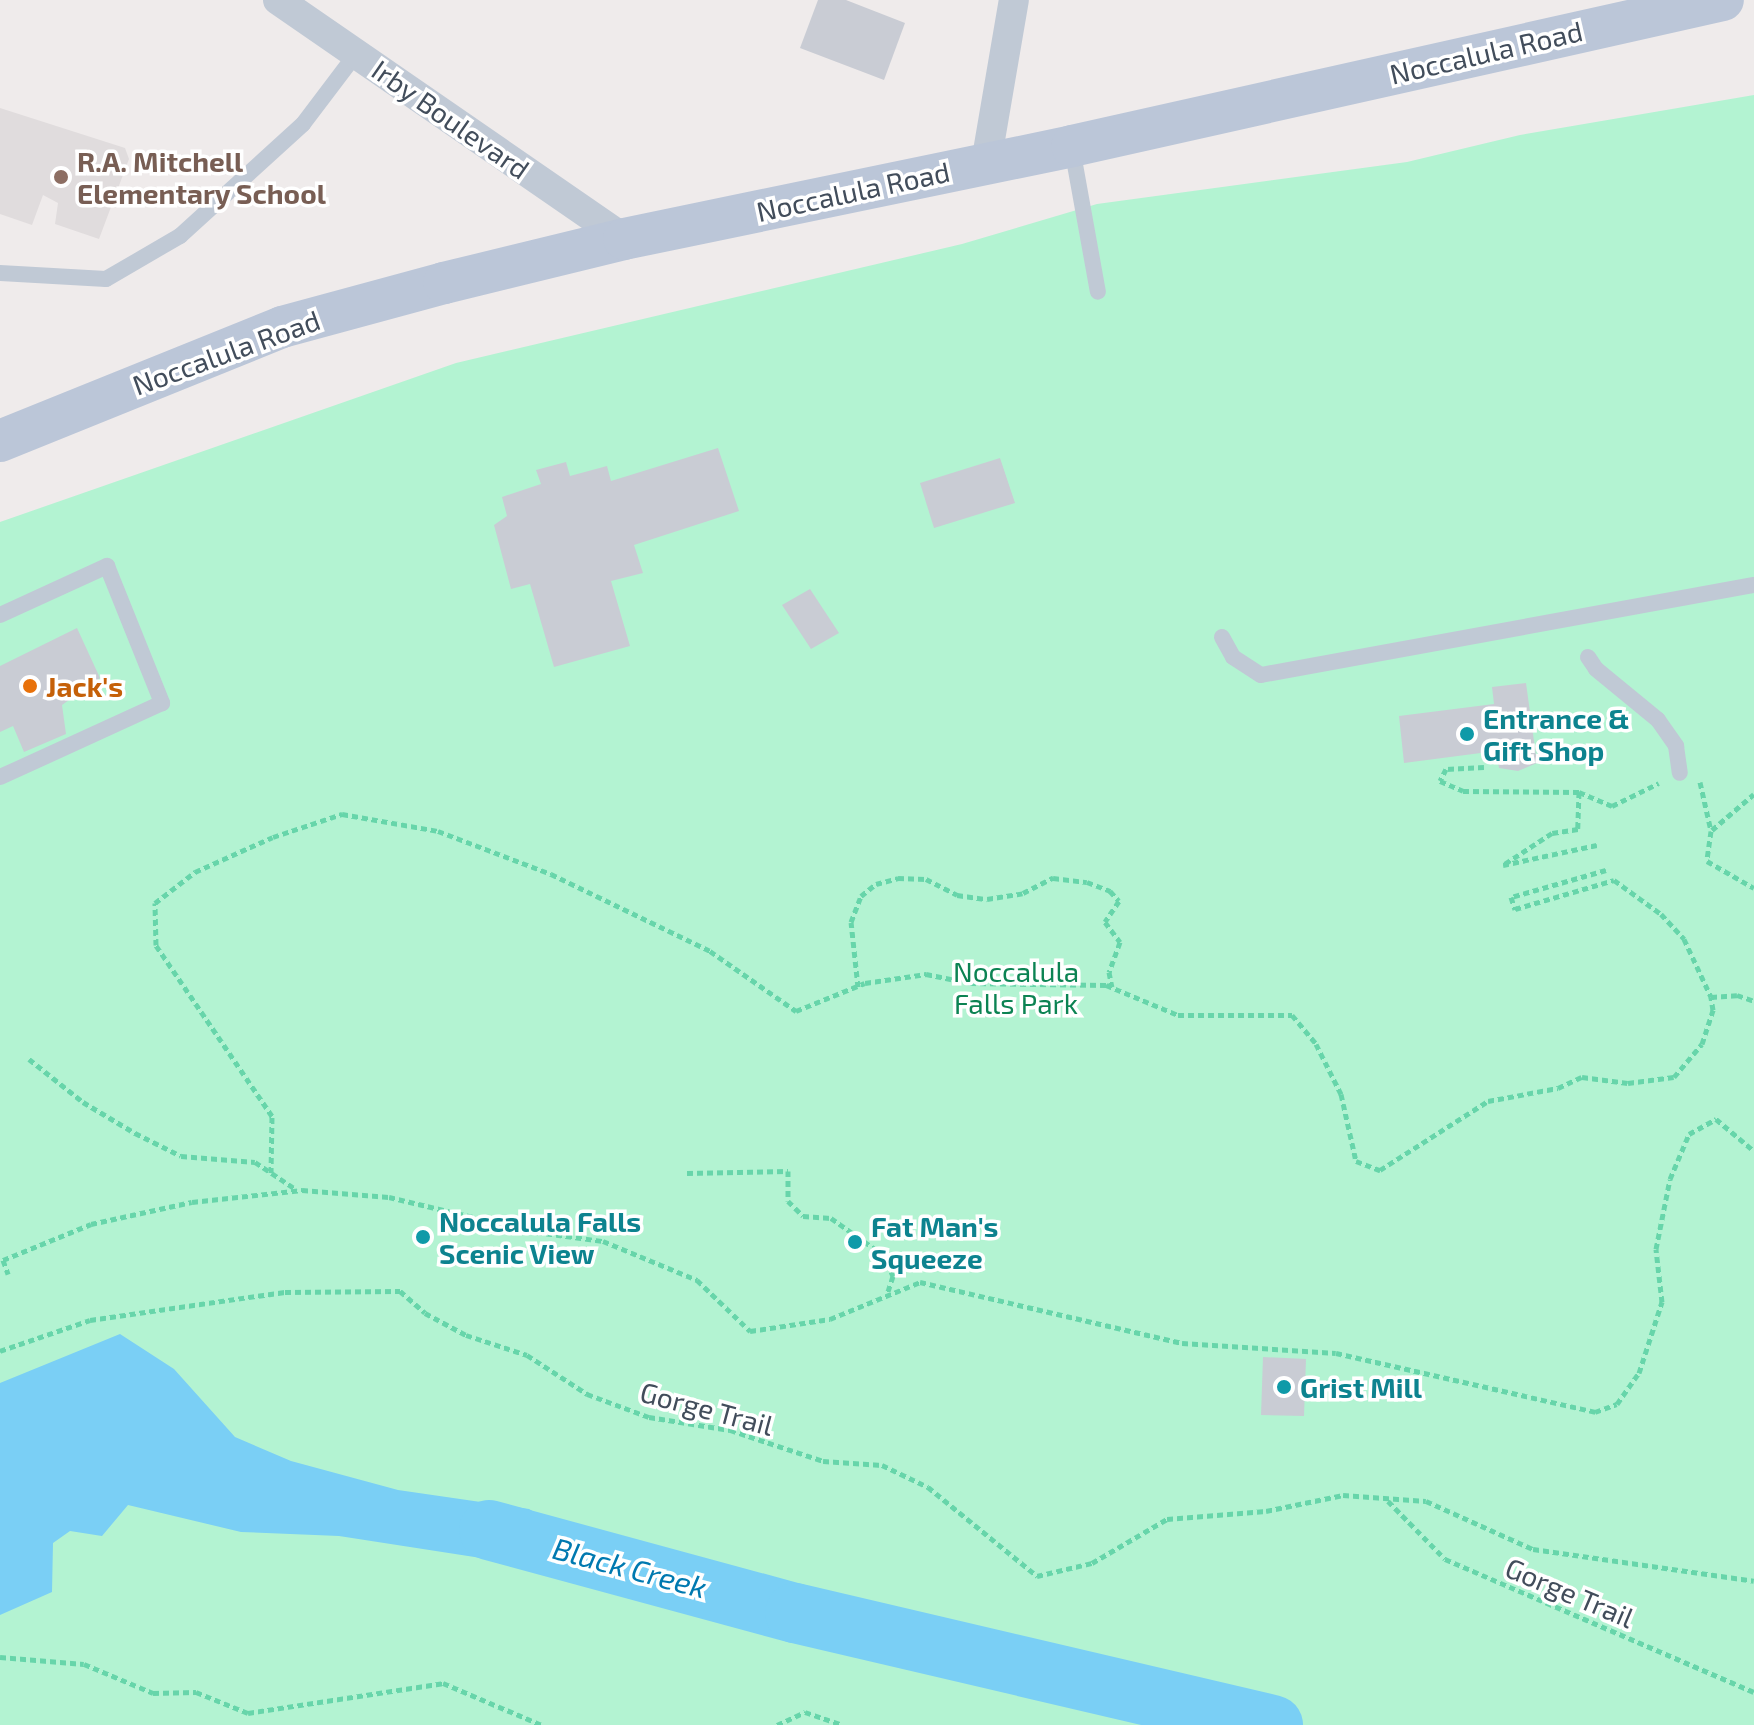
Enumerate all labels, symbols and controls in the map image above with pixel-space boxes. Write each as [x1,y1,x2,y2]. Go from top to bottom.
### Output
street label: Noccalula Road [1386,13,1586,91]
street label: Irby Boulevard [366,52,536,186]
place label: R.A. Mitchell Elementary School [77,144,326,210]
street label: Noccalula Road [753,154,953,228]
marker: R.A. Mitchell Elementary School [52,168,70,186]
street label: Noccalula Road [128,303,324,401]
place label: Jack's [46,669,123,703]
marker: Jack's [21,677,39,695]
place label: Entrance & Gift Shop [1483,701,1630,767]
marker: Entrance & Gift Shop [1458,725,1476,743]
park label: Noccalula Falls Park [953,954,1079,1020]
place label: Noccalula Falls Scenic View [439,1204,641,1270]
place label: Fat Man's Squeeze [871,1209,998,1275]
marker: Noccalula Falls Scenic View [414,1228,432,1246]
marker: Fat Man's Squeeze [846,1233,864,1251]
place label: Grist Mill [1300,1370,1422,1404]
street label: Gorge Trail [637,1374,777,1442]
marker: Grist Mill [1275,1378,1293,1396]
water label: Black Creek [549,1529,711,1605]
street label: Gorge Trail [1500,1550,1640,1634]

